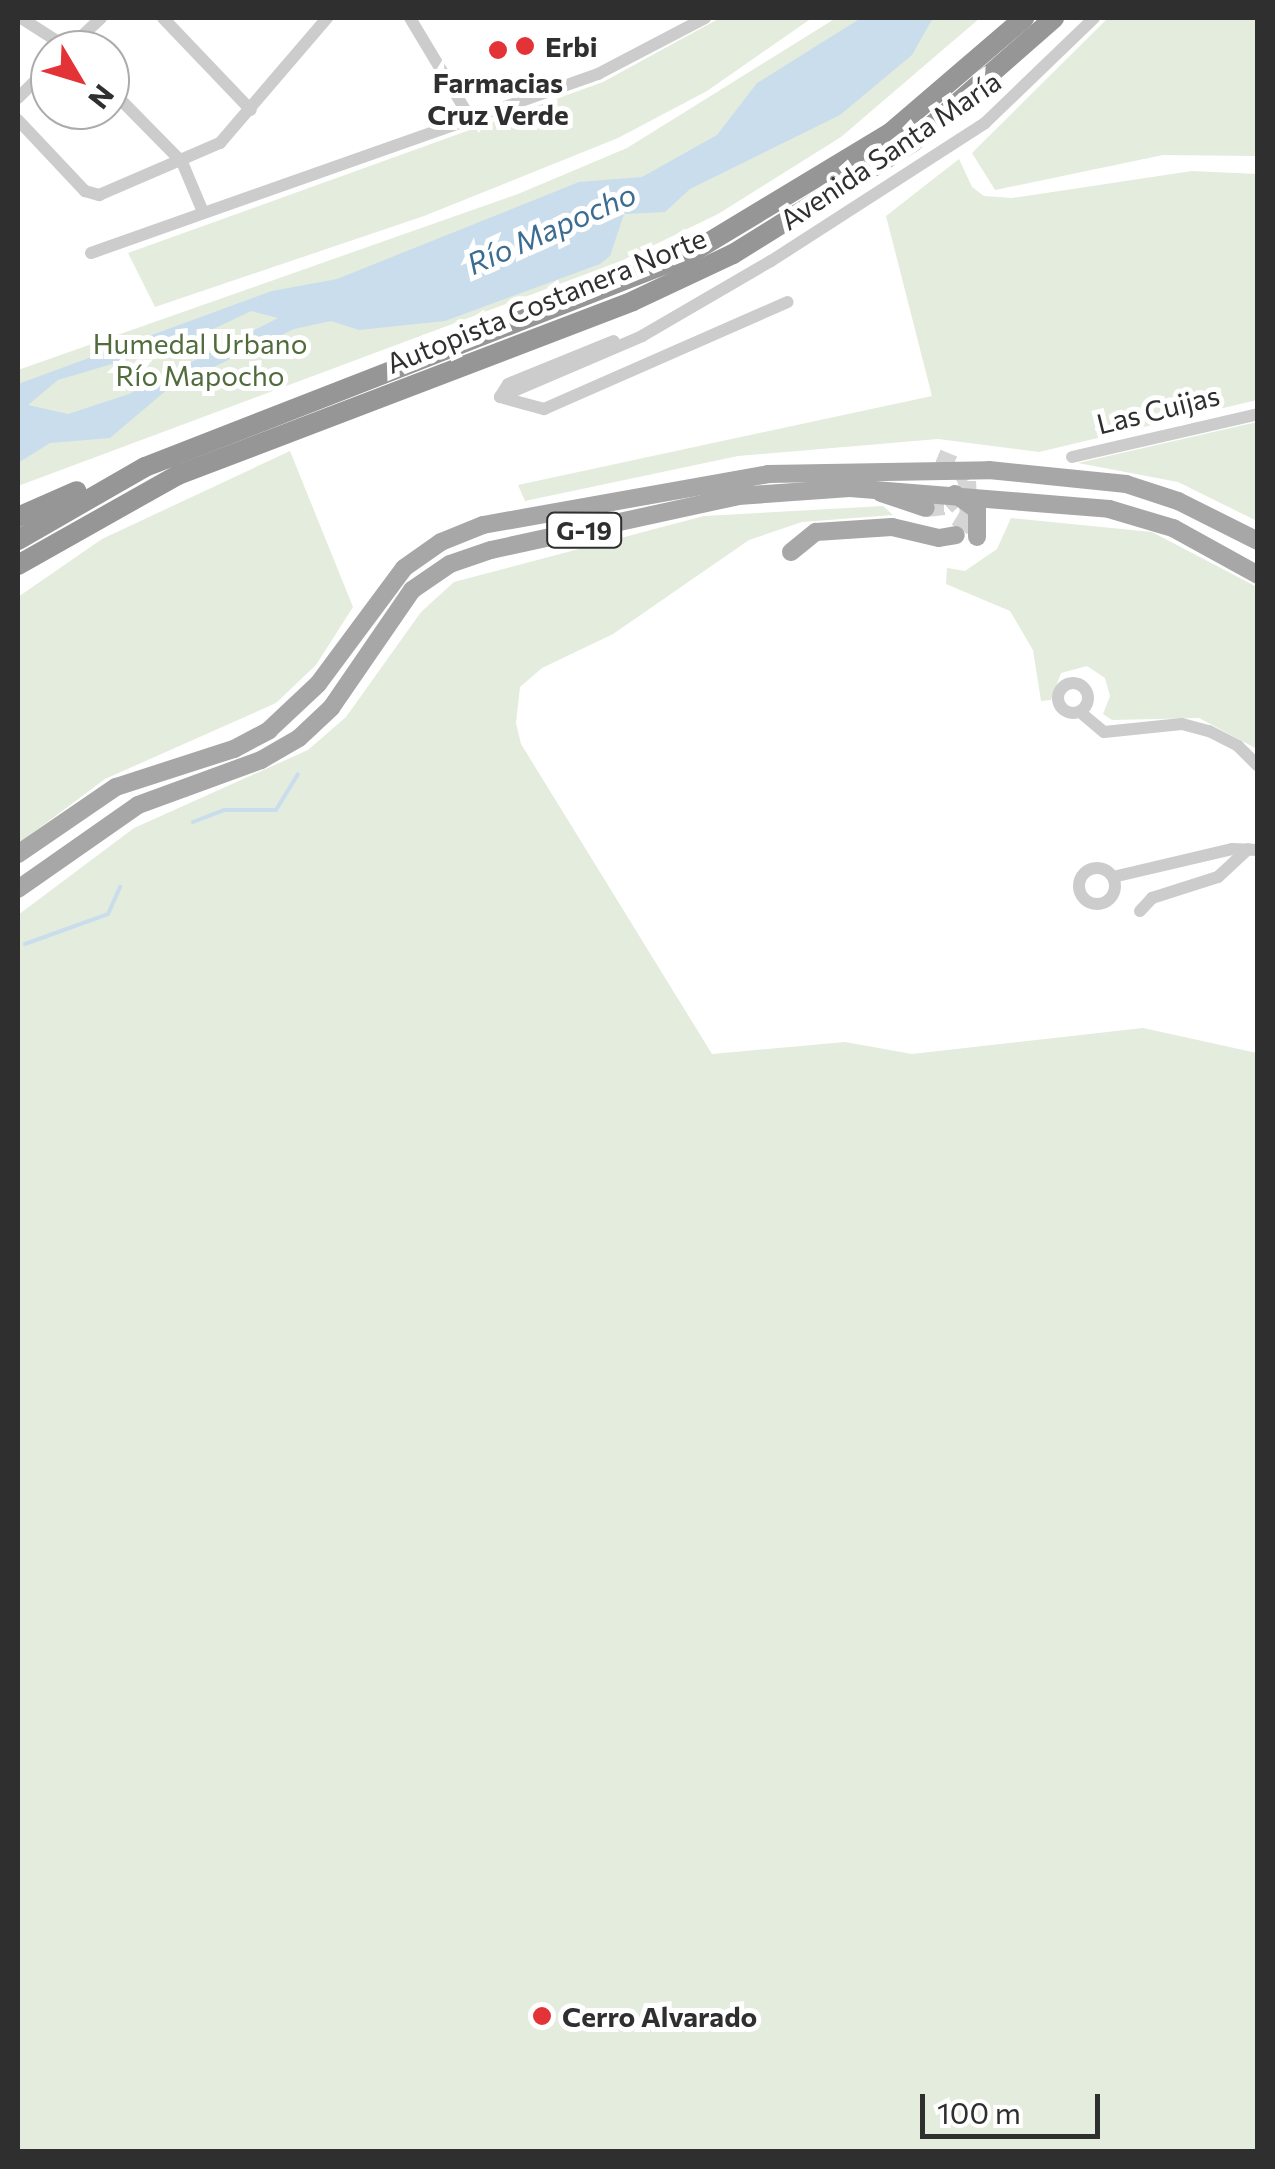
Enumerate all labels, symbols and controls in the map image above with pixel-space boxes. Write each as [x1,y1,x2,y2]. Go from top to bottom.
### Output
place label: Erbi [545,29,598,63]
north arrow [30,30,130,130]
marker: Erbi [514,35,536,57]
marker: Farmacias Cruz Verde [487,39,509,61]
street label: Avenida Santa María [773,64,1007,236]
place label: Farmacias Cruz Verde [427,65,569,131]
text: N [82,78,122,116]
water label: Río Mapocho [461,175,641,281]
street label: Autopista Costanera Norte [381,220,711,380]
park label: Humedal Urbano Río Mapocho [93,326,307,392]
street label: Las Cuijas [1093,378,1223,440]
road number: G-19 [544,510,624,550]
place label: Cerro Alvarado [562,1999,757,2033]
marker: Cerro Alvarado [531,2005,553,2027]
scale bar [925,2074,1105,2136]
text: 100 m [937,2093,1021,2130]

